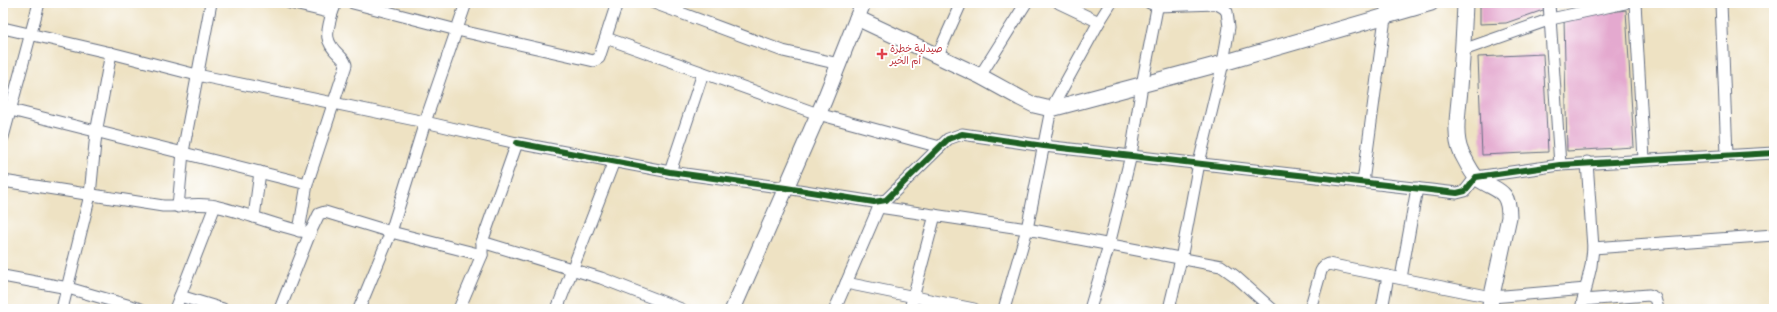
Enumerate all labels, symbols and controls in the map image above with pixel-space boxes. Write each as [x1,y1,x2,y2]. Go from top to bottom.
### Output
place label: صيدلية خطرة أم الخير [889,42,943,68]
marker: صيدلية خطرة أم الخير [877,49,887,59]

